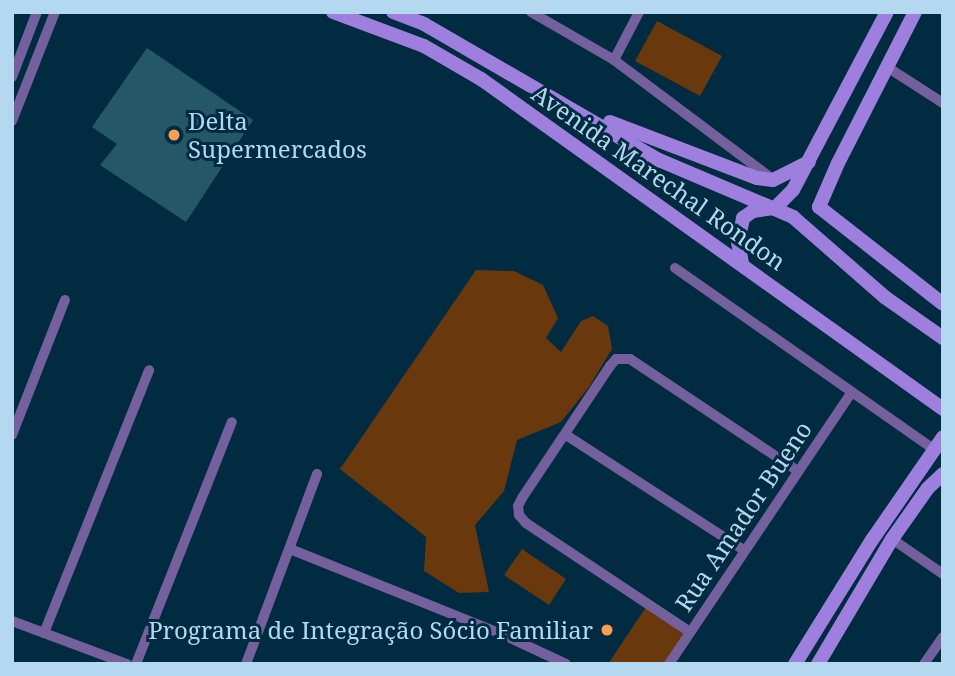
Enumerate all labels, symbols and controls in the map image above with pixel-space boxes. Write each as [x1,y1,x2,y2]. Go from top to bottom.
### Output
street label: Avenida Marechal Rondon [526,78,792,276]
place label: Delta Supermercados [188,107,367,163]
marker: Delta Supermercados [166,127,182,143]
street label: Rua Amador Bueno [669,415,817,617]
place label: Programa de Integração Sócio Familiar [148,616,593,644]
marker: Programa de Integração Sócio Familiar [599,622,615,638]

